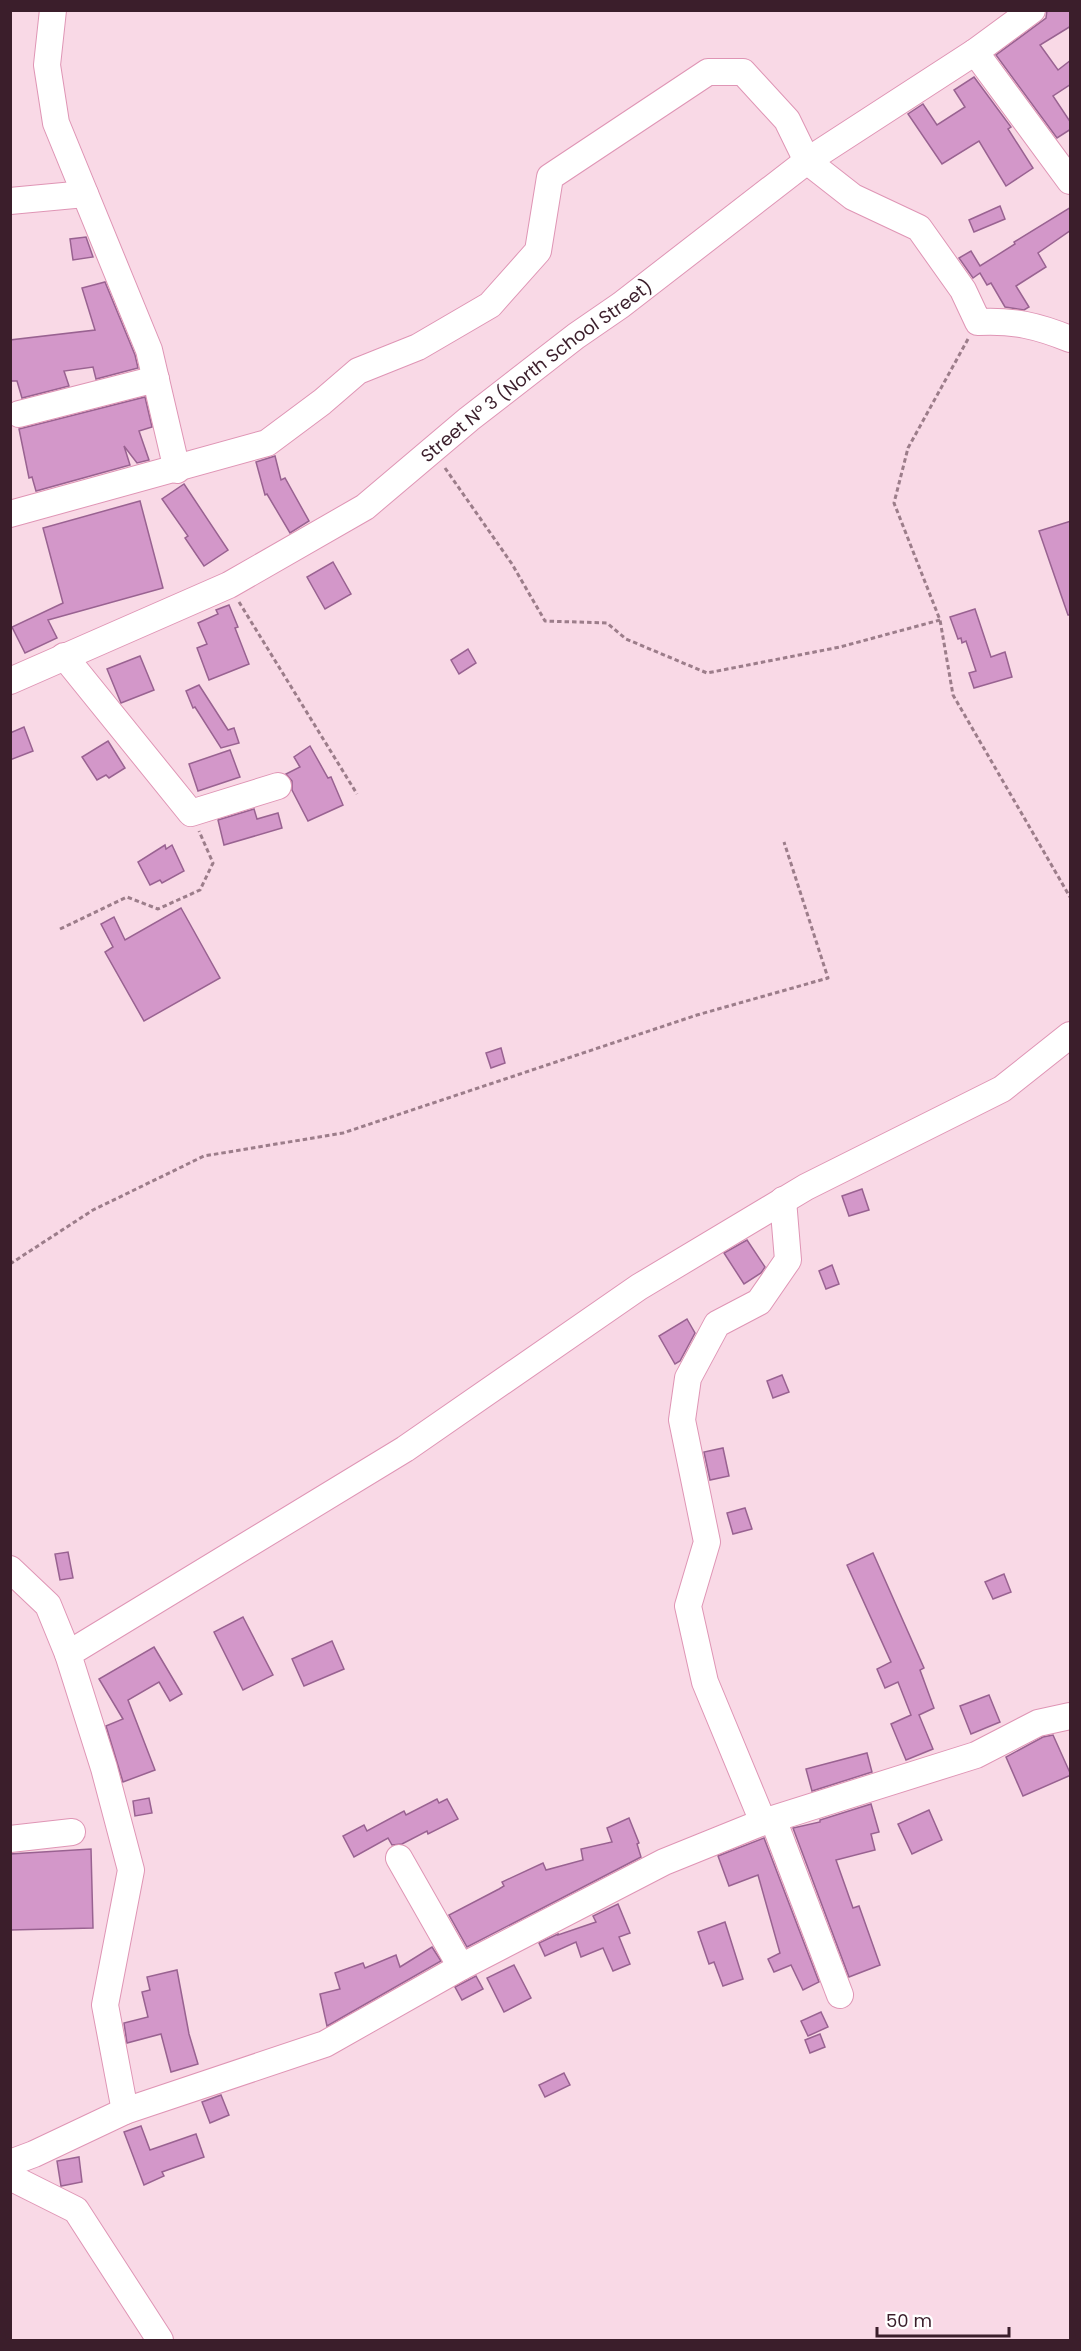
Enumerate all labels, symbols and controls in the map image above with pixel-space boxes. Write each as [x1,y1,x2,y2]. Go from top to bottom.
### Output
street label: Street N° 3 (North School Street) [415,273,657,467]
scale bar [877,2300,1009,2338]
text: 50 m [886,2308,932,2333]

